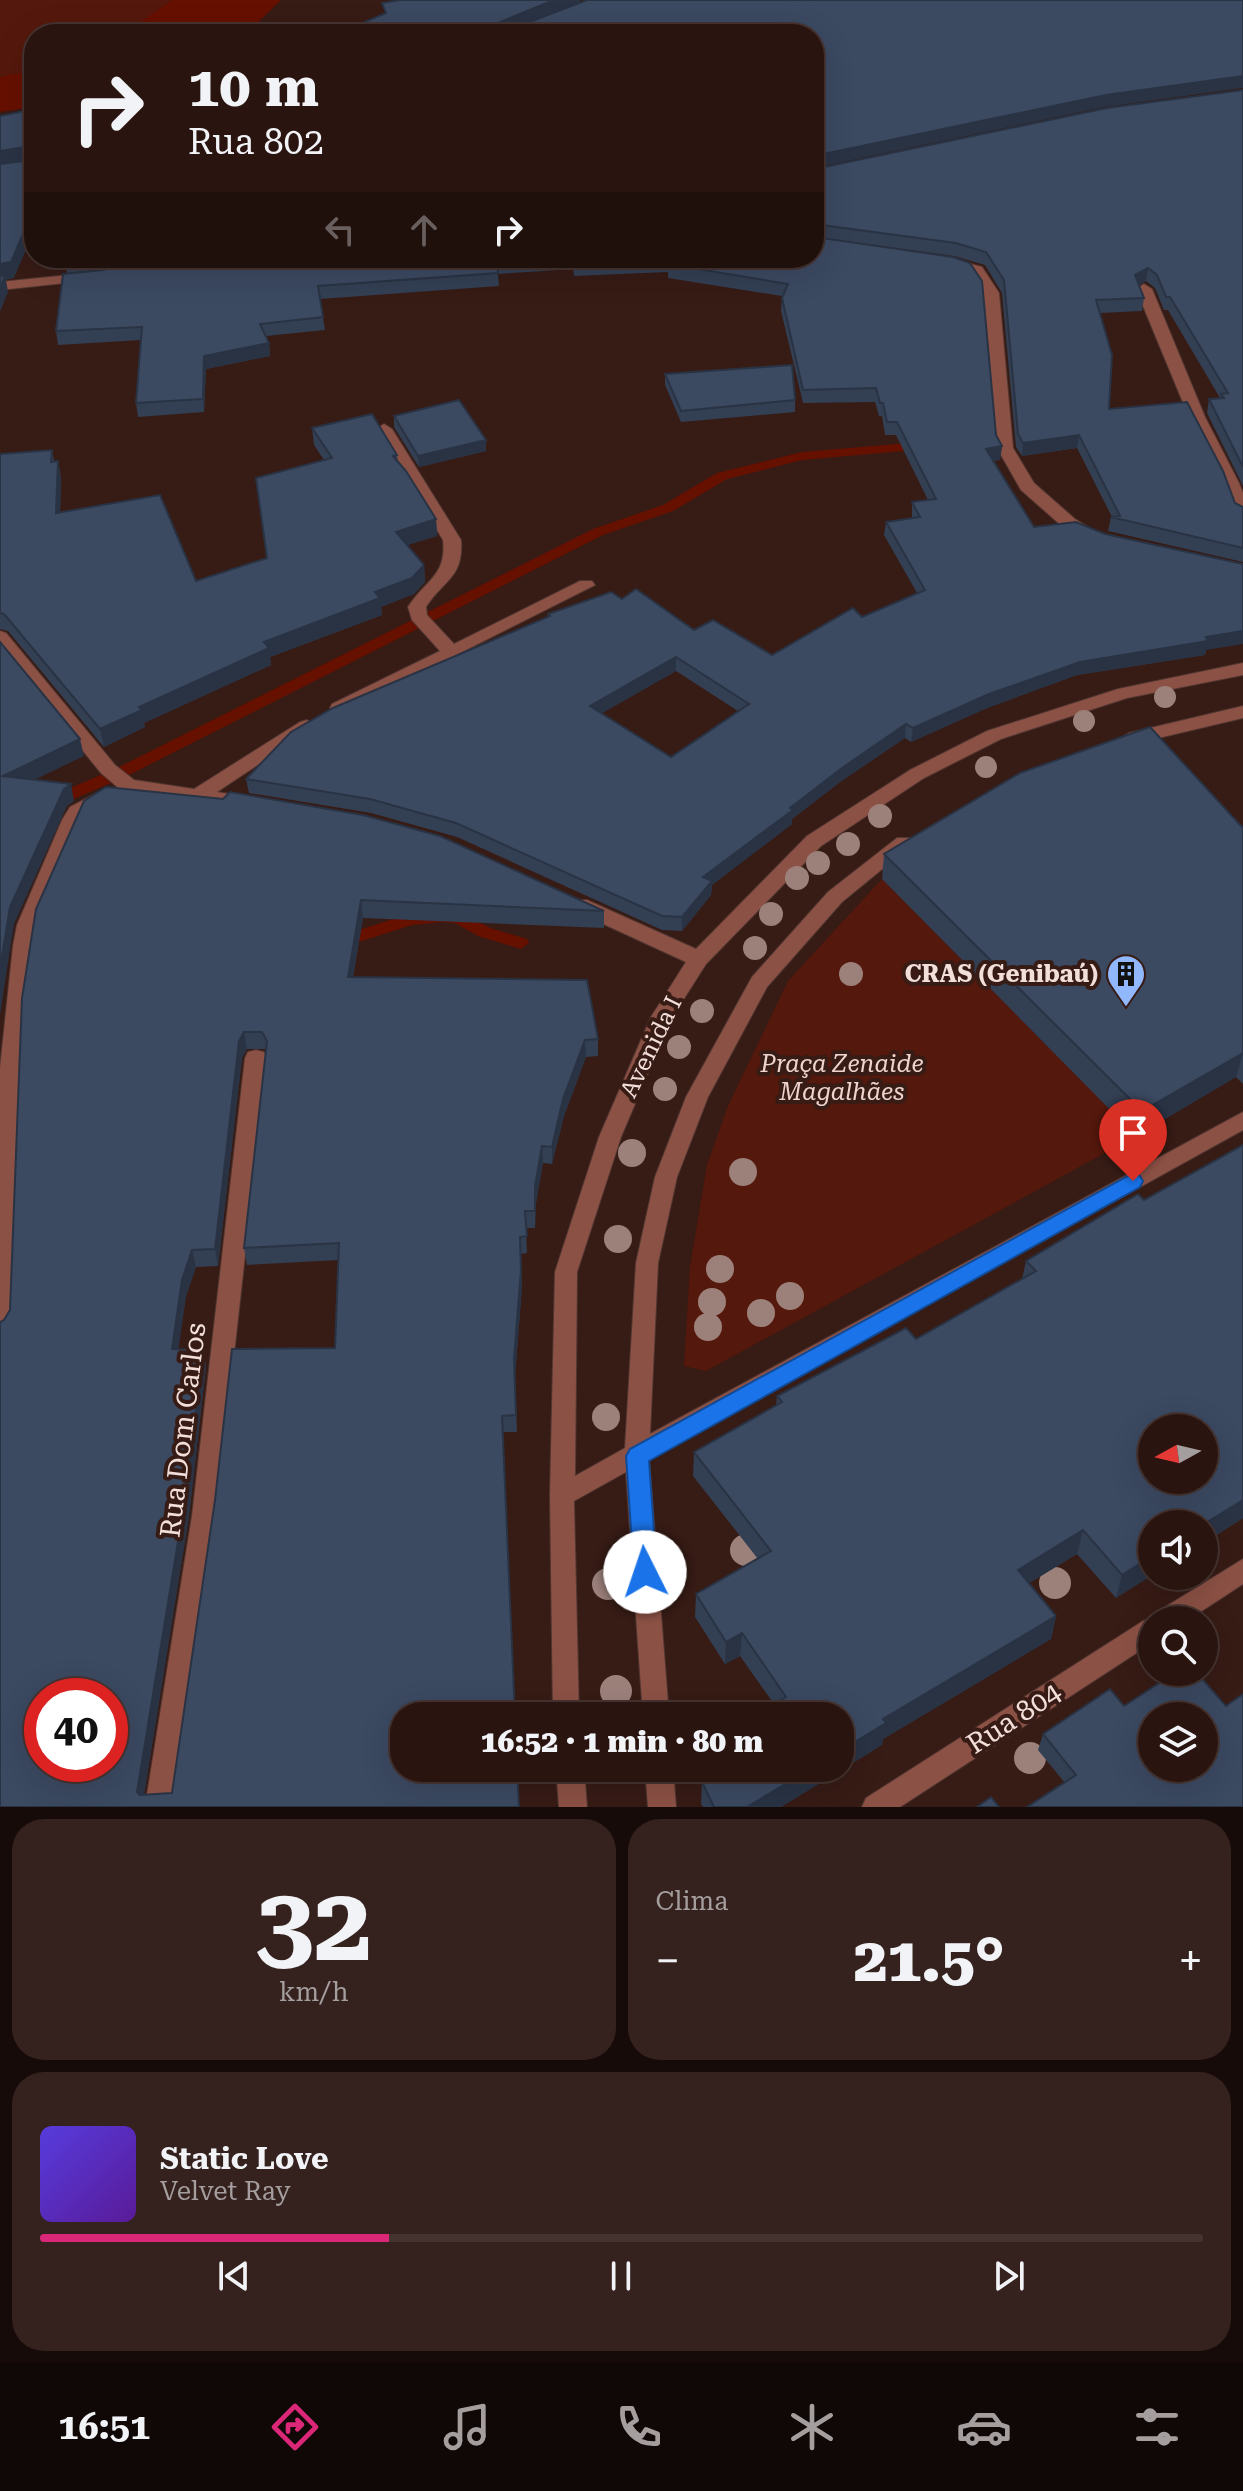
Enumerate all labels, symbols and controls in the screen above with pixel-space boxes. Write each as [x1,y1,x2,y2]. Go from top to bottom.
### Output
text: 10 m [188,54,319,120]
icon: right [56,56,160,160]
text: Rua 802 [188,121,324,163]
icon: left [318,208,362,252]
icon: ahead [402,208,446,252]
icon: right [486,208,530,252]
building icon: CRAS (Genibaú) [1105,953,1147,1008]
place label: CRAS (Genibaú) [905,960,1098,988]
street label: Avenida I [614,992,688,1102]
park label: Praça Zenaide Magalhães [759,1050,924,1106]
pin [1099,1099,1167,1181]
icon: arrive [1111,1111,1155,1155]
street label: Rua Dom Carlos [153,1321,213,1539]
north arrow [1138,1414,1218,1494]
map controls [1138,1414,1218,1782]
button: sound [1138,1510,1218,1590]
position arrow [603,1530,687,1614]
button: search [1138,1606,1218,1686]
street label: Rua 804 [961,1675,1068,1761]
speed limit sign: 40 [24,1678,128,1782]
button: layers [1138,1702,1218,1782]
text: 16:52 · 1 min · 80 m [481,1724,763,1759]
text: 32 [256,1864,372,1985]
text: Clima [656,1886,728,1916]
text: 21.5° [854,1925,1005,1996]
text: − [656,1935,680,1987]
text: + [1178,1935,1203,1987]
text: km/h [279,1977,349,2007]
text: Static Love [160,2141,329,2176]
text: Velvet Ray [160,2176,291,2206]
icon: previous [212,2254,256,2298]
icon: pause [599,2254,643,2298]
icon: next [987,2254,1031,2298]
icon: directions [267,2399,323,2455]
icon: music [439,2399,495,2455]
icon: phone [611,2399,667,2455]
icon: climate [784,2399,840,2455]
icon: car [956,2399,1012,2455]
icon: filters [1129,2399,1185,2455]
text: 16:51 [58,2406,150,2448]

